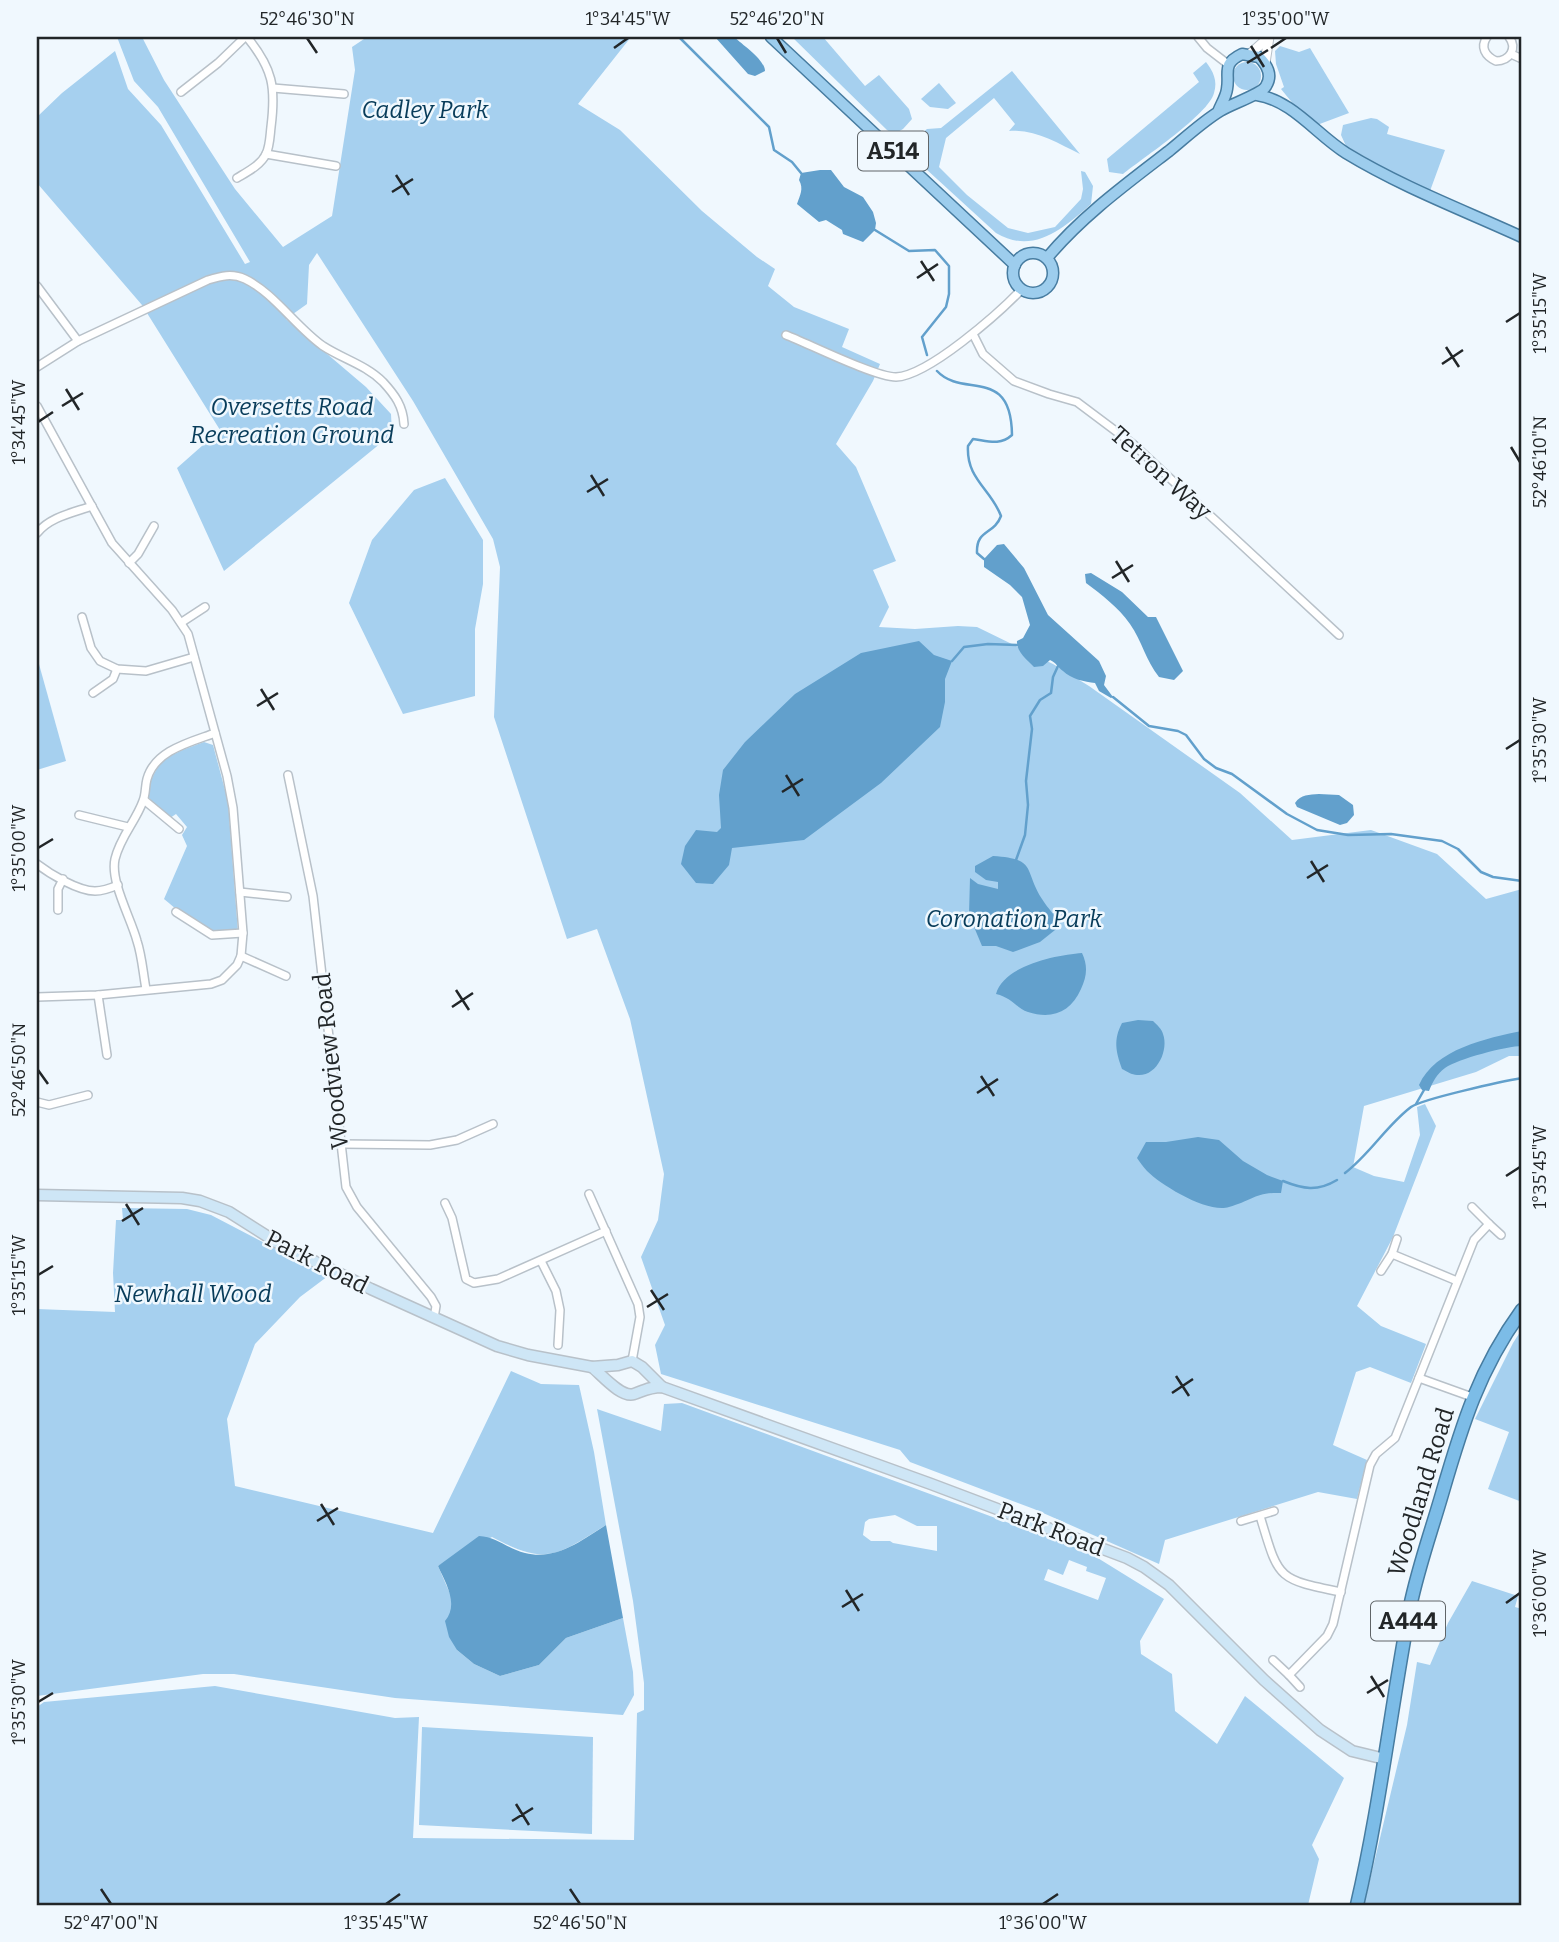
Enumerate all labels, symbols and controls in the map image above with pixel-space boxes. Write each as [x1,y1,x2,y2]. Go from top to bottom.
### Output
text: 52°46'30"N [259,8,355,30]
text: 1°34'45"W [586,8,671,30]
text: 52°46'20"N [730,8,824,30]
text: 1°35'00"W [1243,8,1330,30]
park label: Cadley Park [361,96,490,124]
road number: A514 [858,132,928,170]
text: 1°35'15"W [1529,272,1551,353]
text: 1°34'45"W [8,379,30,464]
park label: Oversetts Road Recreation Ground [190,393,394,449]
text: 52°46'10"N [1529,416,1551,508]
street label: Tetron Way [1105,420,1217,526]
text: 1°35'30"W [1529,697,1551,783]
text: 1°35'00"W [8,804,30,891]
park label: Coronation Park [926,905,1103,933]
street label: Woodview Road [308,972,354,1150]
text: 52°46'50"N [8,1023,30,1117]
text: 1°35'45"W [1529,1124,1551,1209]
street label: Park Road [261,1224,373,1300]
text: 1°35'15"W [8,1234,30,1315]
park label: Newhall Wood [114,1280,272,1308]
street label: Woodland Road [1382,1404,1460,1580]
street label: Park Road [994,1496,1108,1562]
text: 1°36'00"W [1529,1548,1551,1637]
road number: A444 [1371,1602,1445,1640]
text: 1°35'30"W [8,1659,30,1745]
text: 52°47'00"N [64,1912,158,1934]
text: 1°35'45"W [344,1912,429,1934]
text: 52°46'50"N [533,1912,627,1934]
text: 1°36'00"W [999,1912,1088,1934]

